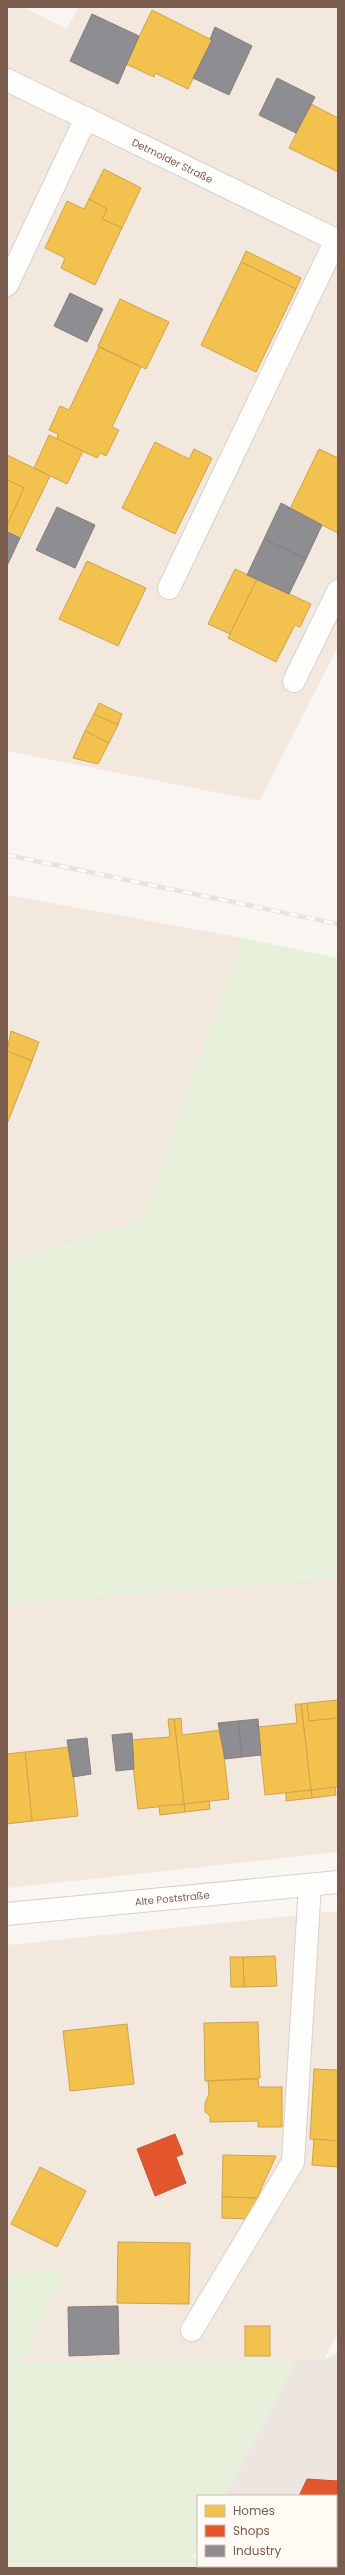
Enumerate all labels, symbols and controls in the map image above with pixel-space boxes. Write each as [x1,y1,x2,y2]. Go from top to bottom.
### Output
street label: Detmolder Straße [129,135,215,187]
street label: Alte Poststraße [134,1887,210,1910]
legend [197,2495,337,2567]
text: Homes [233,2502,275,2519]
text: Shops [233,2522,270,2539]
text: Industry [233,2542,282,2559]

